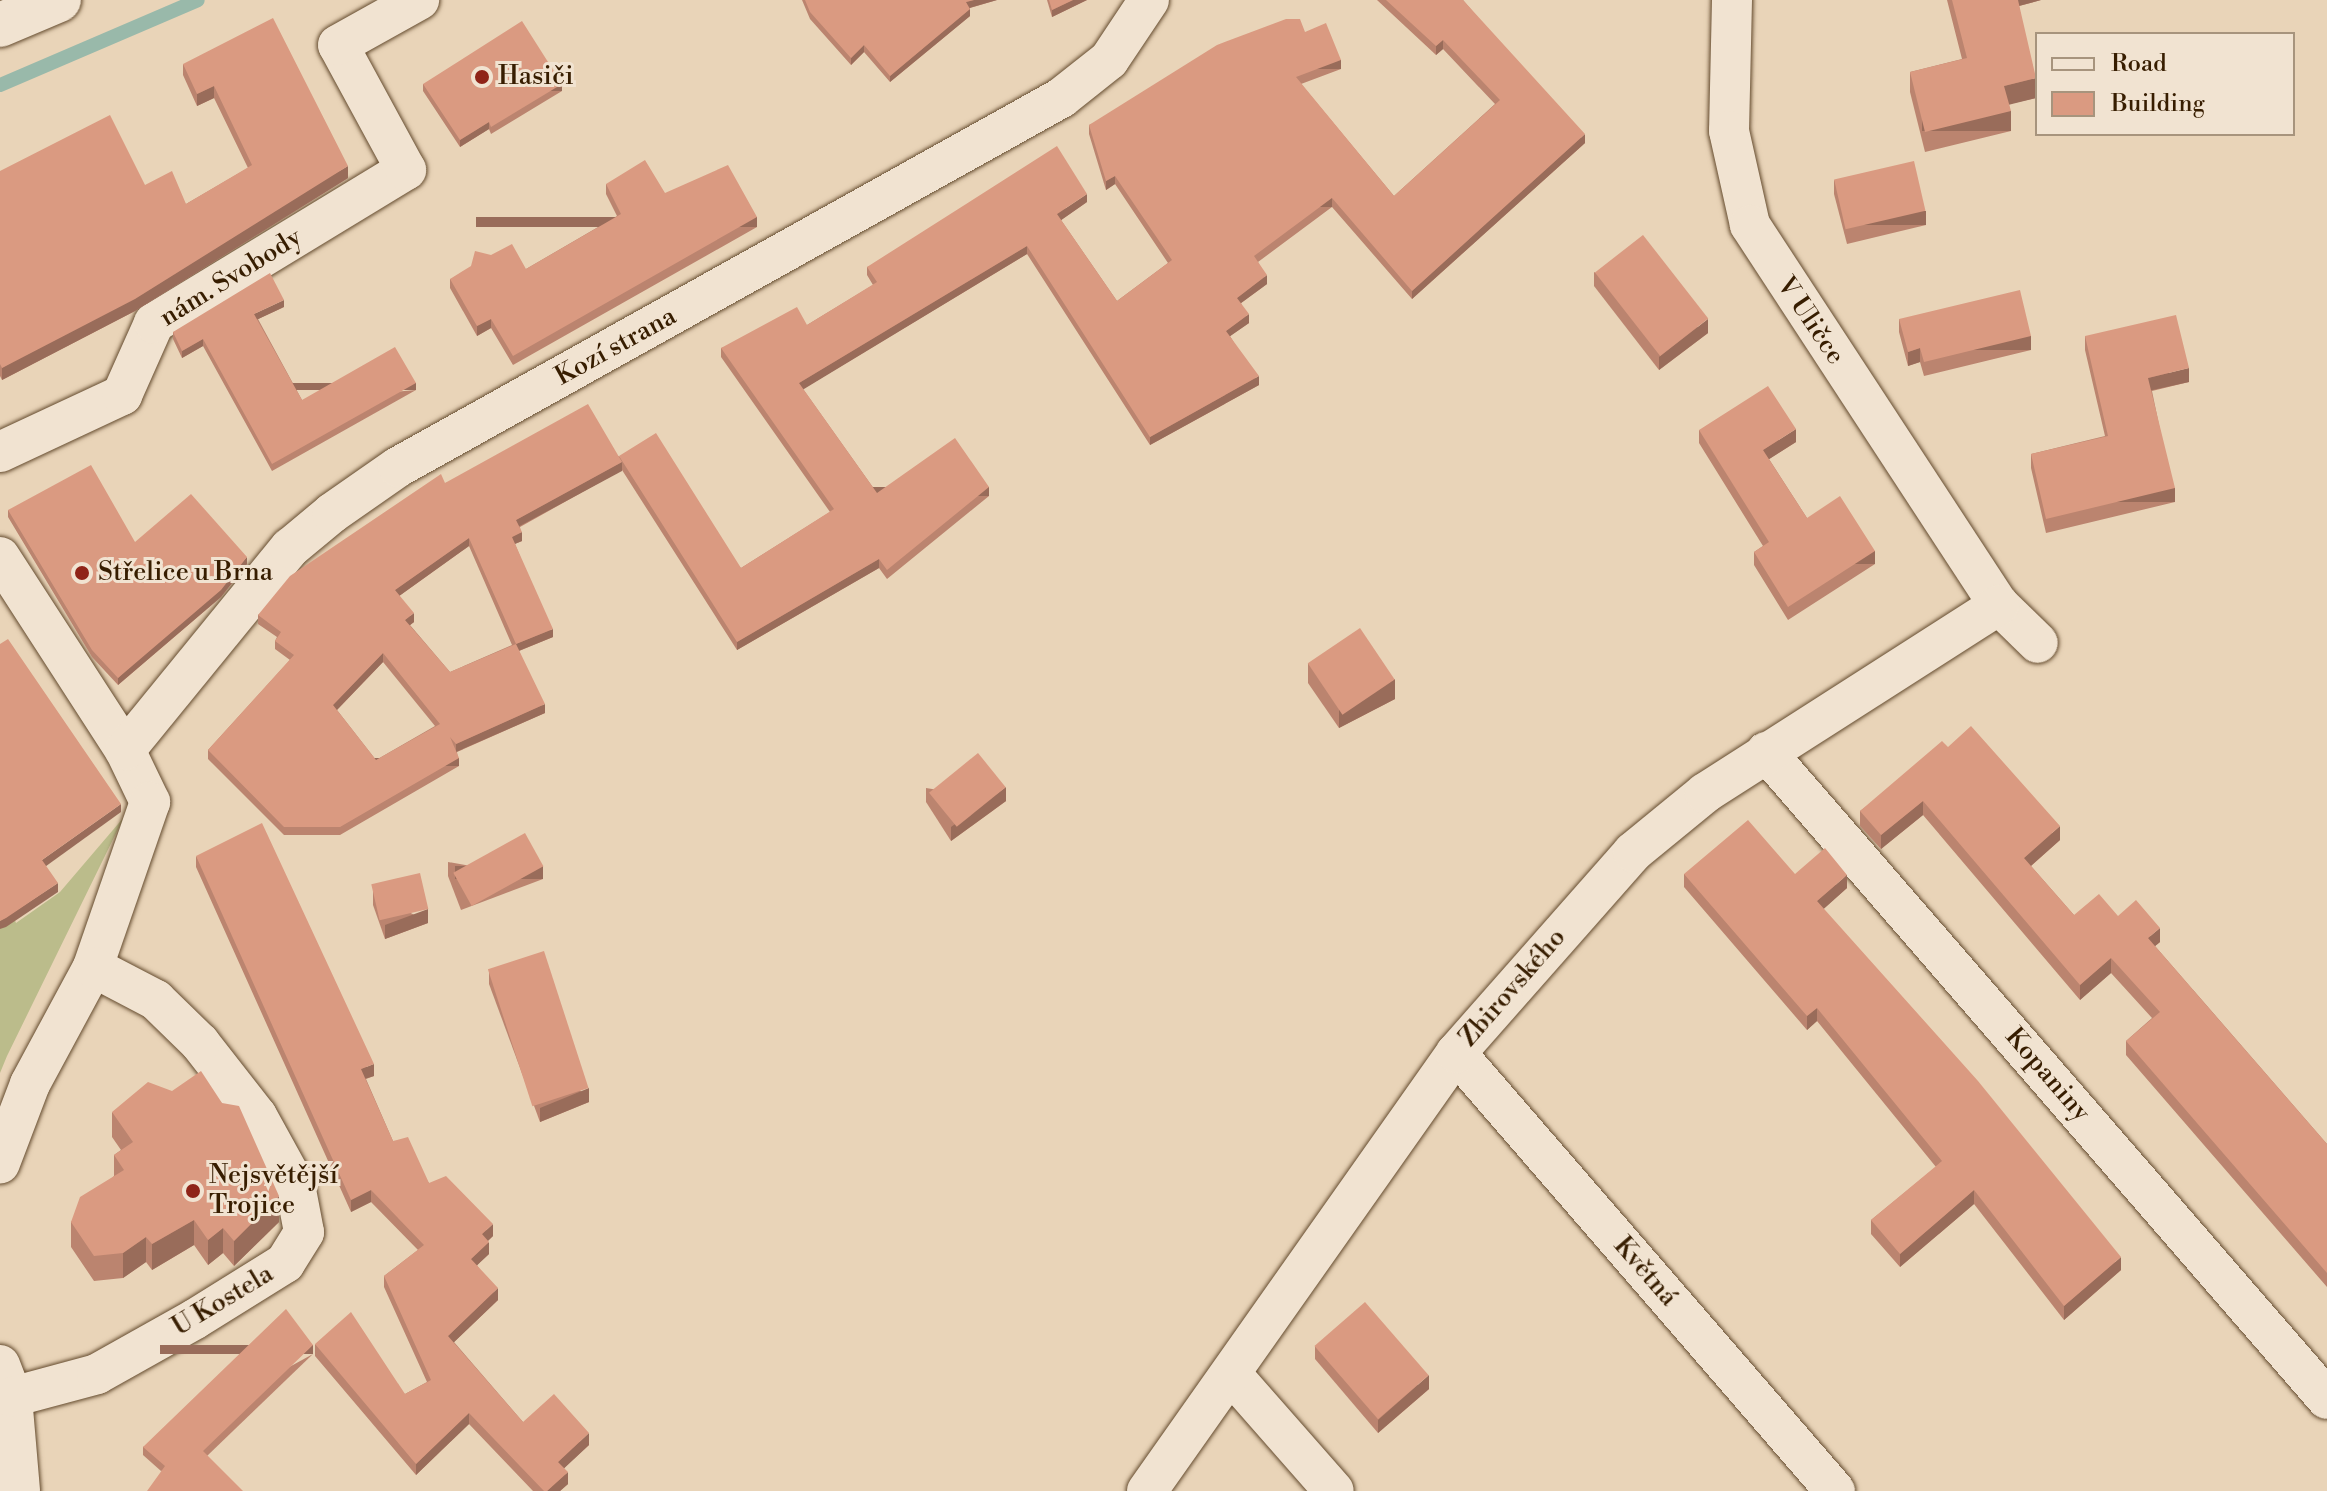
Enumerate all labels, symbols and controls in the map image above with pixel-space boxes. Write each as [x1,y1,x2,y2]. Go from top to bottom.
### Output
legend [2035,32,2295,136]
text: Road [2111,49,2167,79]
place label: Hasiči [498,61,574,93]
marker: Hasiči [473,68,491,86]
text: Building [2111,89,2205,119]
street label: nám. Svobody [154,222,308,334]
street label: V Uličce [1769,271,1851,371]
street label: Kozí strana [550,301,682,393]
place label: Střelice u Brna [98,557,273,589]
marker: Střelice u Brna [73,564,91,582]
street label: Zbirovského [1453,923,1573,1053]
street label: Kopaniny [1998,1022,2096,1128]
place label: Nejsvětější Trojice [209,1160,338,1222]
marker: Nejsvětější Trojice [184,1182,202,1200]
street label: Květná [1607,1231,1683,1313]
street label: U Kostela [167,1259,279,1343]

